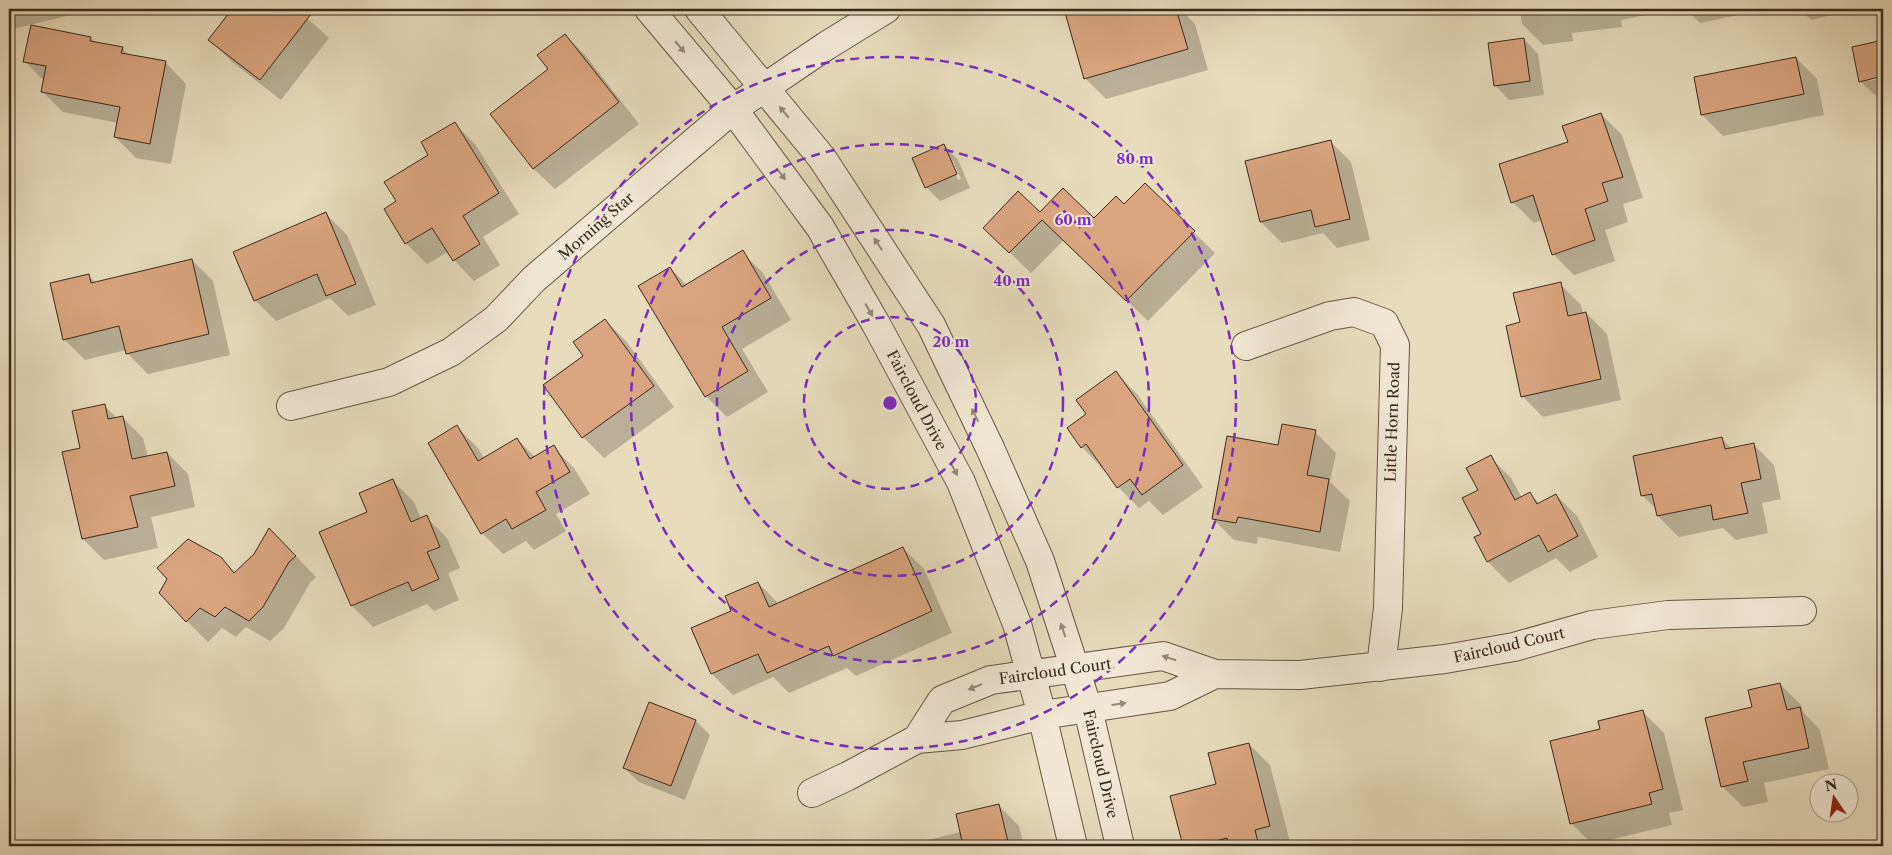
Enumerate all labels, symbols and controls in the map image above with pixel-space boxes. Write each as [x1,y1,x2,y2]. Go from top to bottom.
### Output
one-way arrow [674,40,685,53]
one-way arrow [778,105,789,118]
text: 80 m [1116,149,1154,168]
one-way arrow [775,167,786,180]
street label: Morning Star [554,188,638,264]
text: 60 m [1054,210,1092,229]
one-way arrow [873,237,883,250]
text: 40 m [993,271,1031,290]
one-way arrow [864,304,873,317]
text: 20 m [932,332,970,351]
street label: Faircloud Drive [883,347,951,453]
street label: Little Horn Road [1380,362,1404,482]
centre of rings [881,394,899,412]
one-way arrow [970,408,978,422]
one-way arrow [950,461,958,476]
one-way arrow [1059,622,1067,637]
street label: Faircloud Court [1452,623,1567,667]
street label: Faircloud Court [998,654,1113,688]
one-way arrow [1162,654,1177,662]
one-way arrow [967,683,982,691]
one-way arrow [1112,700,1128,708]
street label: Faircloud Drive [1079,708,1123,820]
north arrow [1810,772,1860,822]
text: N [1823,775,1839,795]

